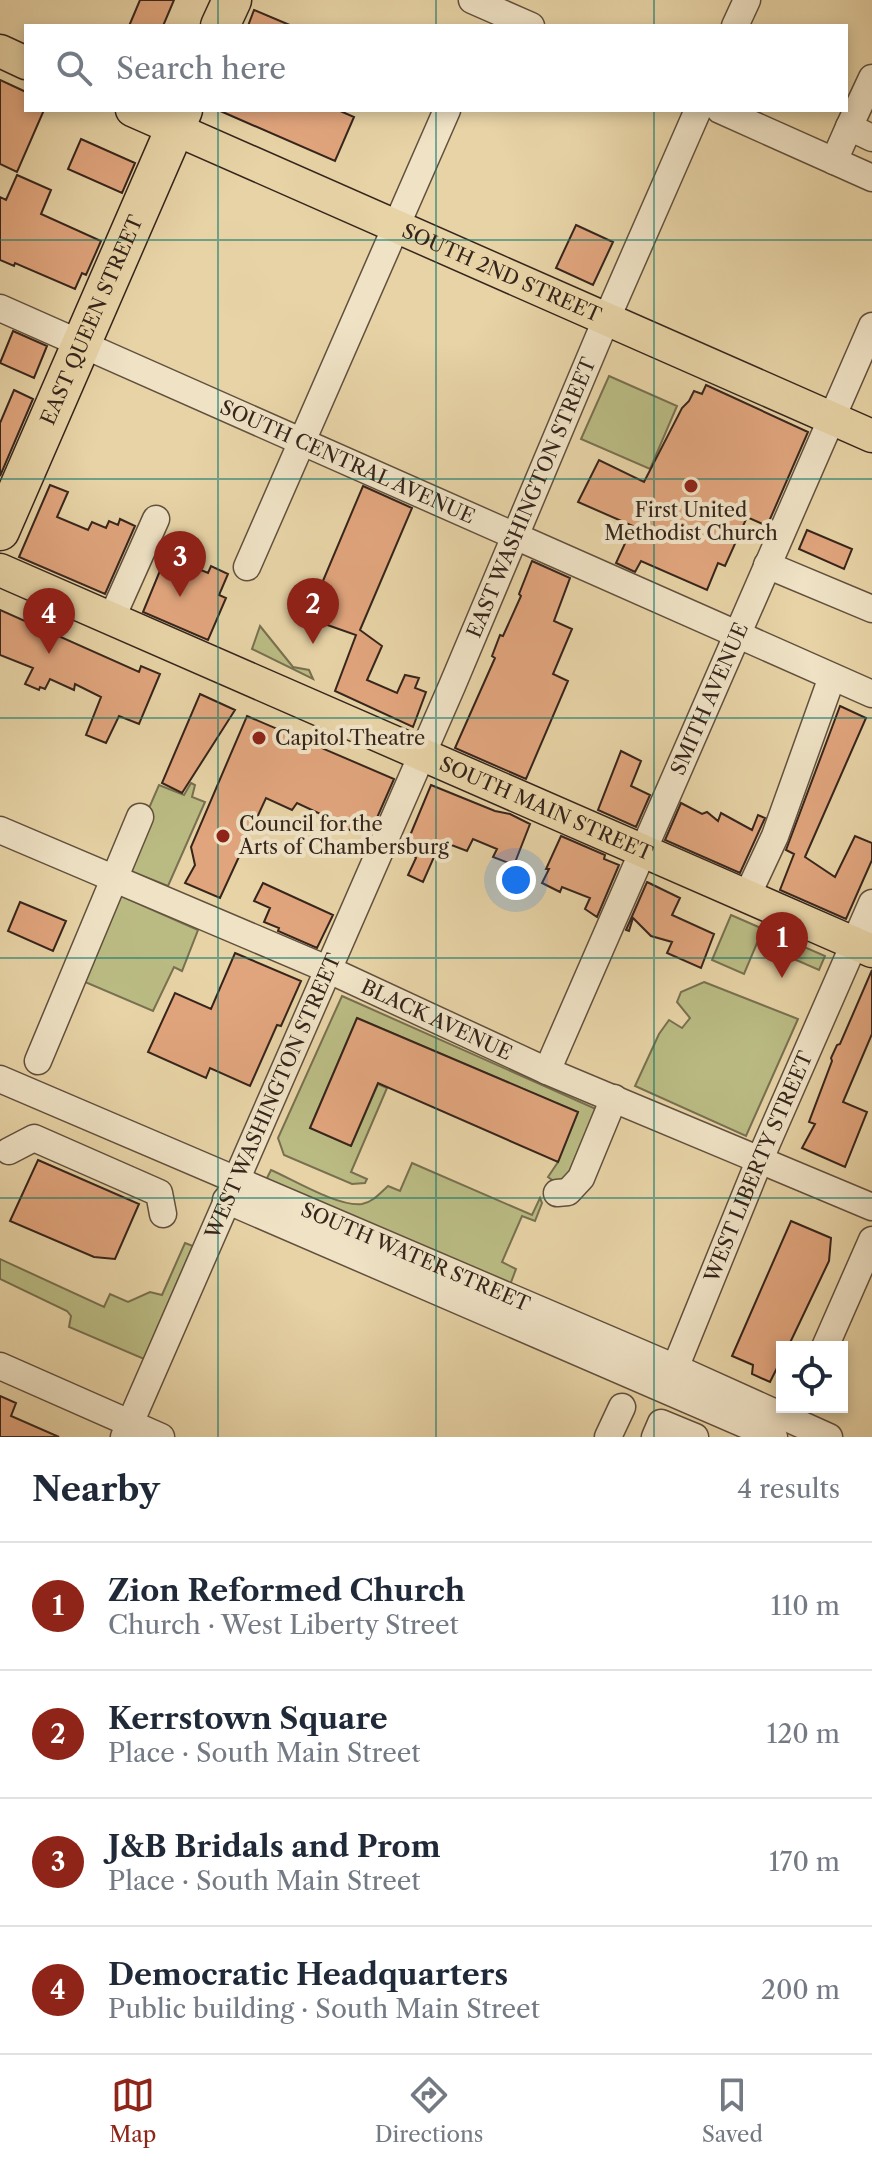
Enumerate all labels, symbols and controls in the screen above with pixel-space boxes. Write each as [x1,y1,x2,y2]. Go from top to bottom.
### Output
search box [24,24,848,112]
icon: search [52,46,96,90]
text: Search here [116,50,286,87]
street label: EAST QUEEN STREET [36,212,148,428]
street label: SOUTH 2ND STREET [398,219,605,327]
street label: EAST WASHINGTON STREET [462,354,601,641]
street label: SOUTH CENTRAL AVENUE [216,395,478,529]
marker: First United Methodist Church [682,477,700,495]
place label: First United Methodist Church [604,498,778,545]
pin: 3 [154,531,206,597]
pin: 2 [287,578,339,644]
pin: 4 [23,588,75,654]
street label: SMITH AVENUE [666,619,753,779]
place label: Capitol Theatre [275,726,425,750]
marker: Capitol Theatre [250,729,268,747]
street label: SOUTH MAIN STREET [436,752,656,866]
place label: Council for the Arts of Chambersburg [238,812,449,859]
marker: Council for the Arts of Chambersburg [214,827,232,845]
your location [496,860,536,900]
pin: 1 [756,912,808,978]
street label: WEST WASHINGTON STREET [200,950,346,1243]
street label: BLACK AVENUE [357,975,516,1065]
street label: WEST LIBERTY STREET [699,1048,818,1287]
street label: SOUTH WATER STREET [298,1197,534,1316]
map controls [776,1341,848,1413]
button: locate [776,1341,848,1413]
text: Nearby [32,1468,160,1510]
text: 4 results [737,1473,840,1505]
text: Zion Reformed Church [108,1572,465,1609]
text: 1 [52,1590,64,1622]
text: 110 m [771,1590,840,1622]
text: Church · West Liberty Street [108,1609,459,1641]
text: Kerrstown Square [108,1700,388,1737]
text: 2 [50,1718,66,1750]
text: 120 m [766,1718,840,1750]
text: Place · South Main Street [108,1737,420,1769]
text: J&B Bridals and Prom [108,1828,441,1865]
text: 3 [51,1846,65,1878]
text: 170 m [769,1846,840,1878]
text: Place · South Main Street [108,1865,420,1897]
text: Democratic Headquarters [108,1956,508,1993]
text: 4 [50,1974,66,2006]
text: 200 m [761,1974,840,2006]
text: Public building · South Main Street [108,1993,540,2025]
tab: Map [109,2073,156,2148]
tab: Directions [375,2073,483,2148]
tab: Saved [702,2073,763,2148]

